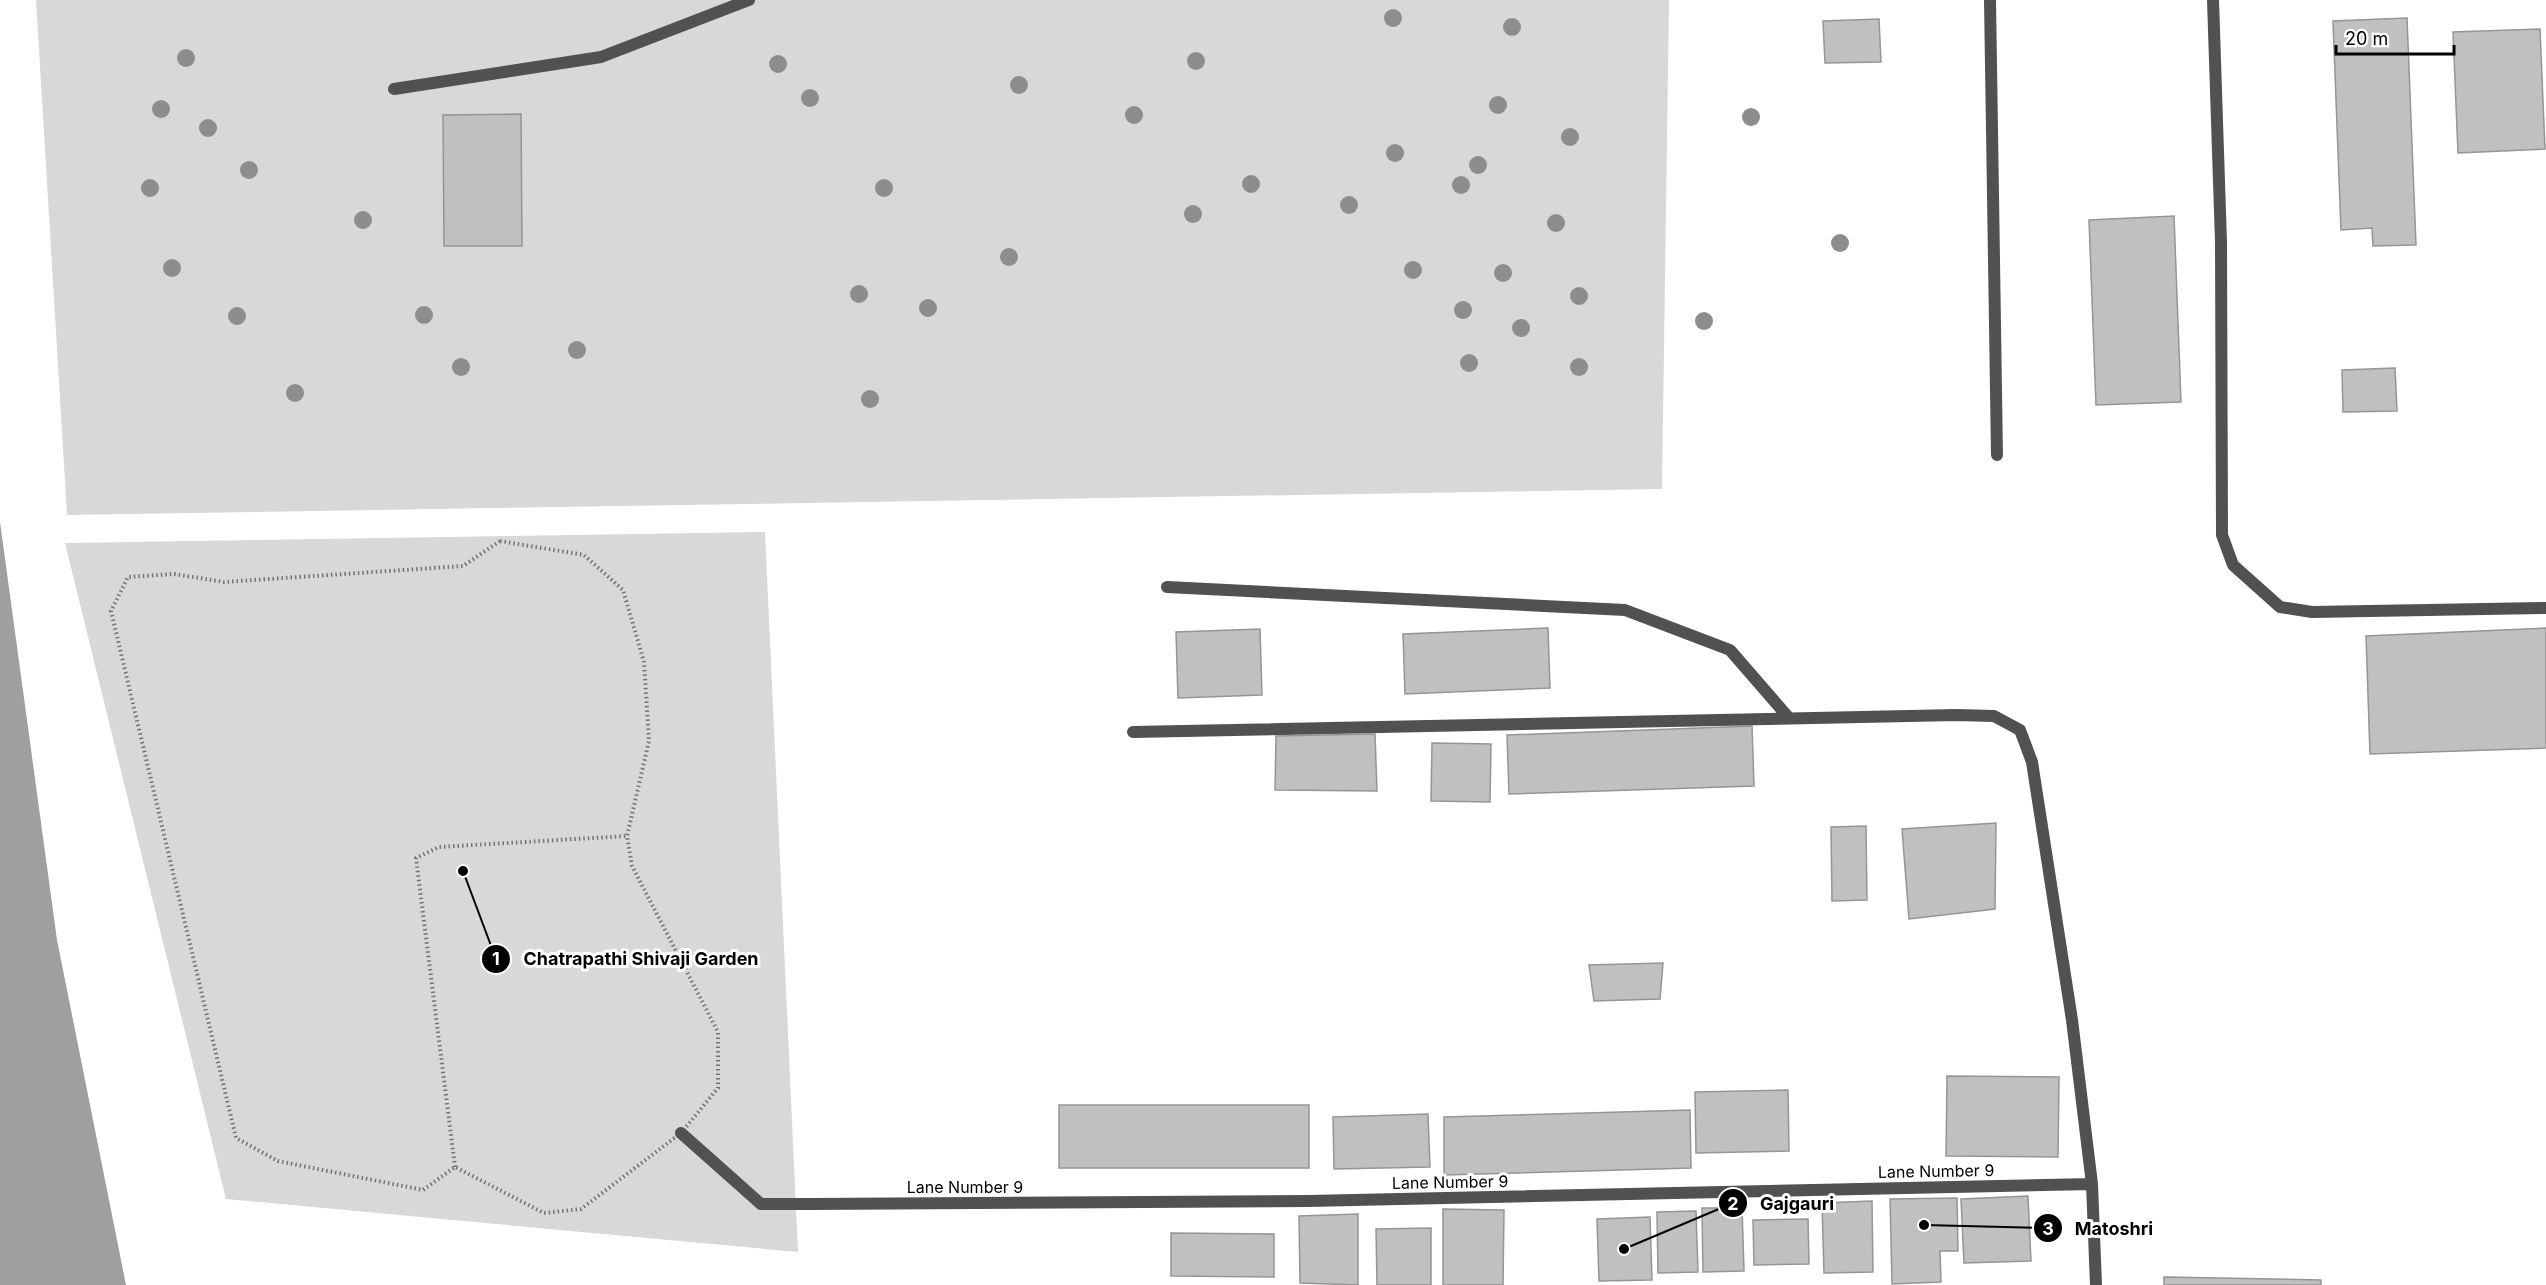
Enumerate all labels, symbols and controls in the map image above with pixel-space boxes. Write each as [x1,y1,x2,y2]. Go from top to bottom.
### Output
scale bar [2336,18,2454,56]
text: 20 m [2345,28,2388,49]
callout: Chatrapathi Shivaji Garden [481,941,770,977]
text: 1 [492,948,500,969]
text: Chatrapathi Shivaji Garden [523,948,759,969]
street label: Lane Number 9 [1878,1160,1994,1182]
street label: Lane Number 9 [1392,1171,1508,1193]
street label: Lane Number 9 [907,1177,1023,1197]
callout: Gajgauri [1718,1185,1846,1221]
text: 2 [1727,1193,1739,1214]
text: Gajgauri [1760,1193,1834,1214]
callout: Matoshri [2033,1210,2165,1246]
text: 3 [2042,1218,2054,1239]
text: Matoshri [2075,1218,2153,1239]

